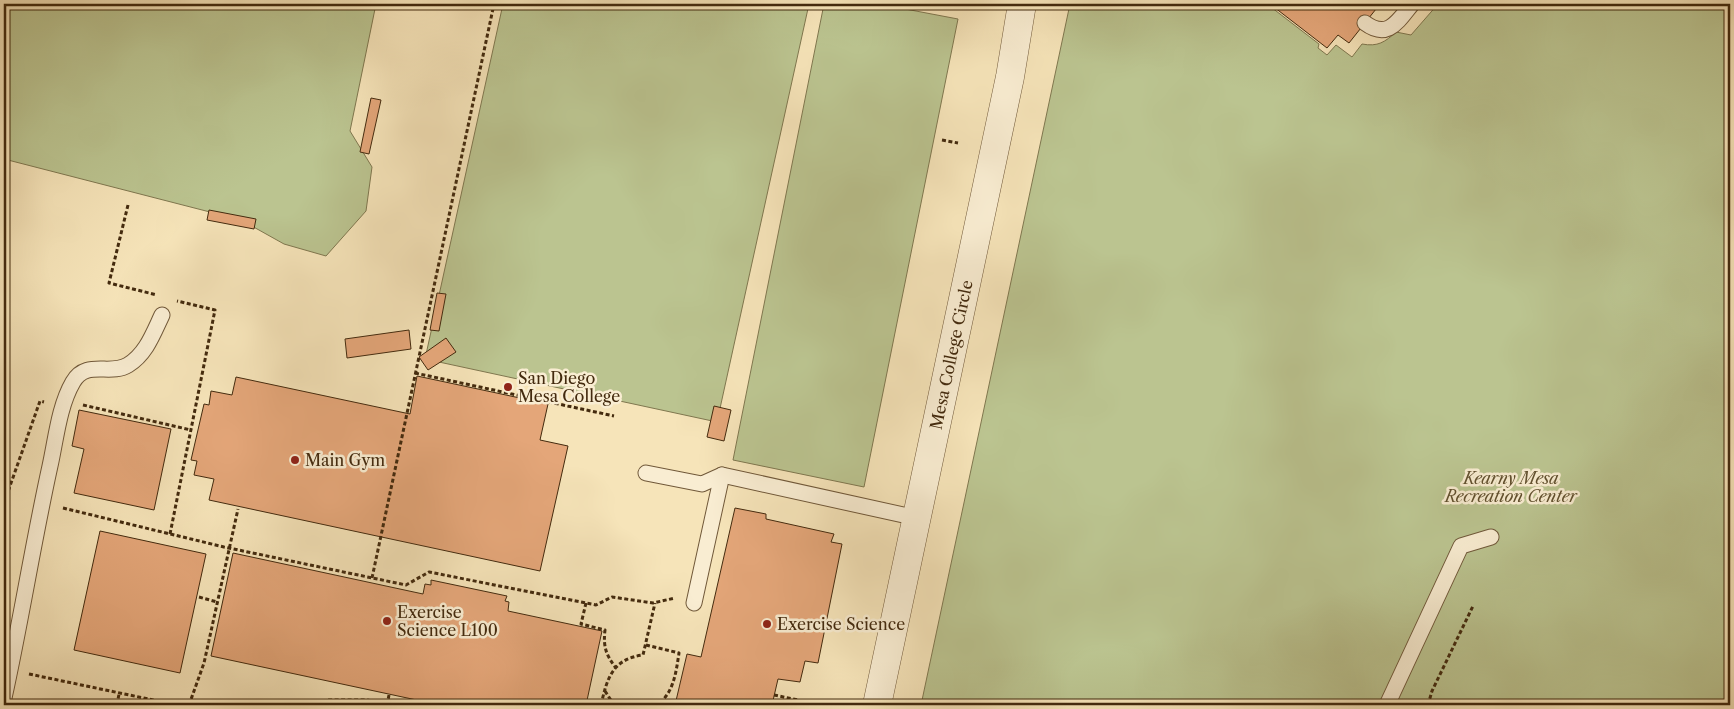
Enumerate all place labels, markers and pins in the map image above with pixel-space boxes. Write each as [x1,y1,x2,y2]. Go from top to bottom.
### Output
place label: San Diego Mesa College [518,368,620,406]
marker: San Diego Mesa College [502,381,514,393]
place label: Main Gym [305,450,385,470]
marker: Main Gym [289,454,301,466]
place label: Exercise Science L100 [397,602,498,640]
place label: Exercise Science [777,614,905,634]
marker: Exercise Science L100 [381,615,393,627]
marker: Exercise Science [761,618,773,630]

